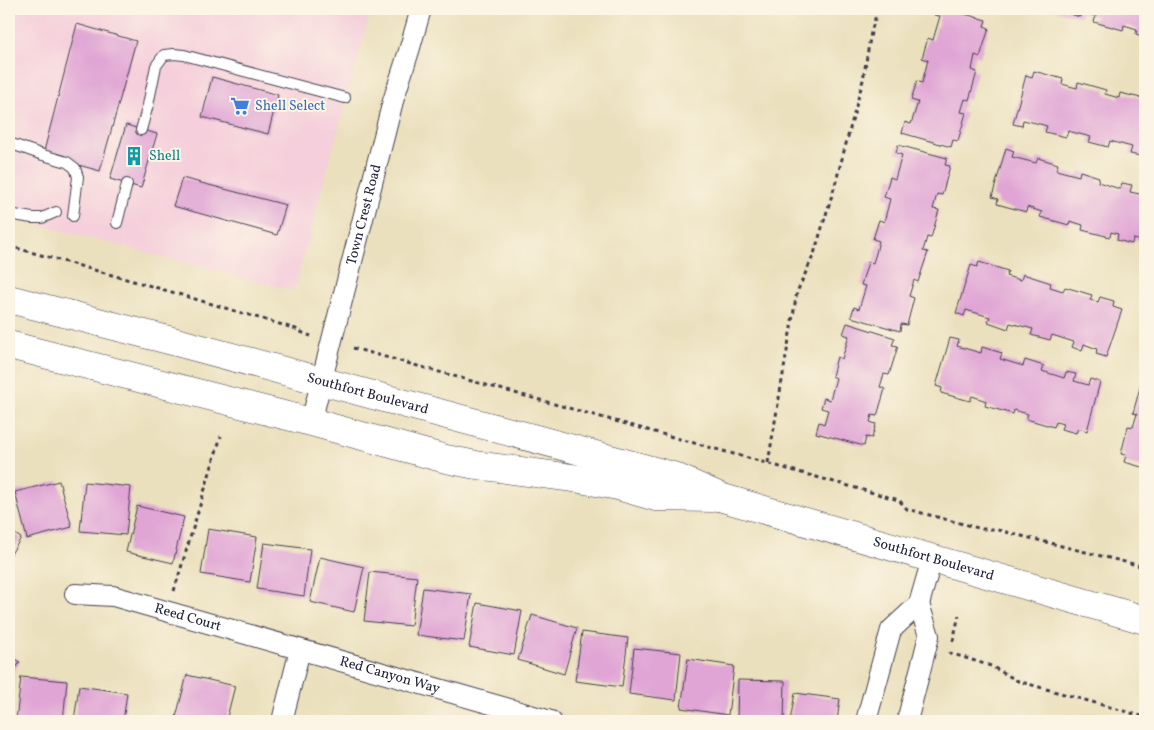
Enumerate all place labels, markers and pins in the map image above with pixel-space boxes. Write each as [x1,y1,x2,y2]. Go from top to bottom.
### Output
supermarket icon: Shell Select [229,95,251,117]
place label: Shell Select [255,97,325,116]
building icon: Shell [123,145,145,167]
place label: Shell [149,147,180,166]

